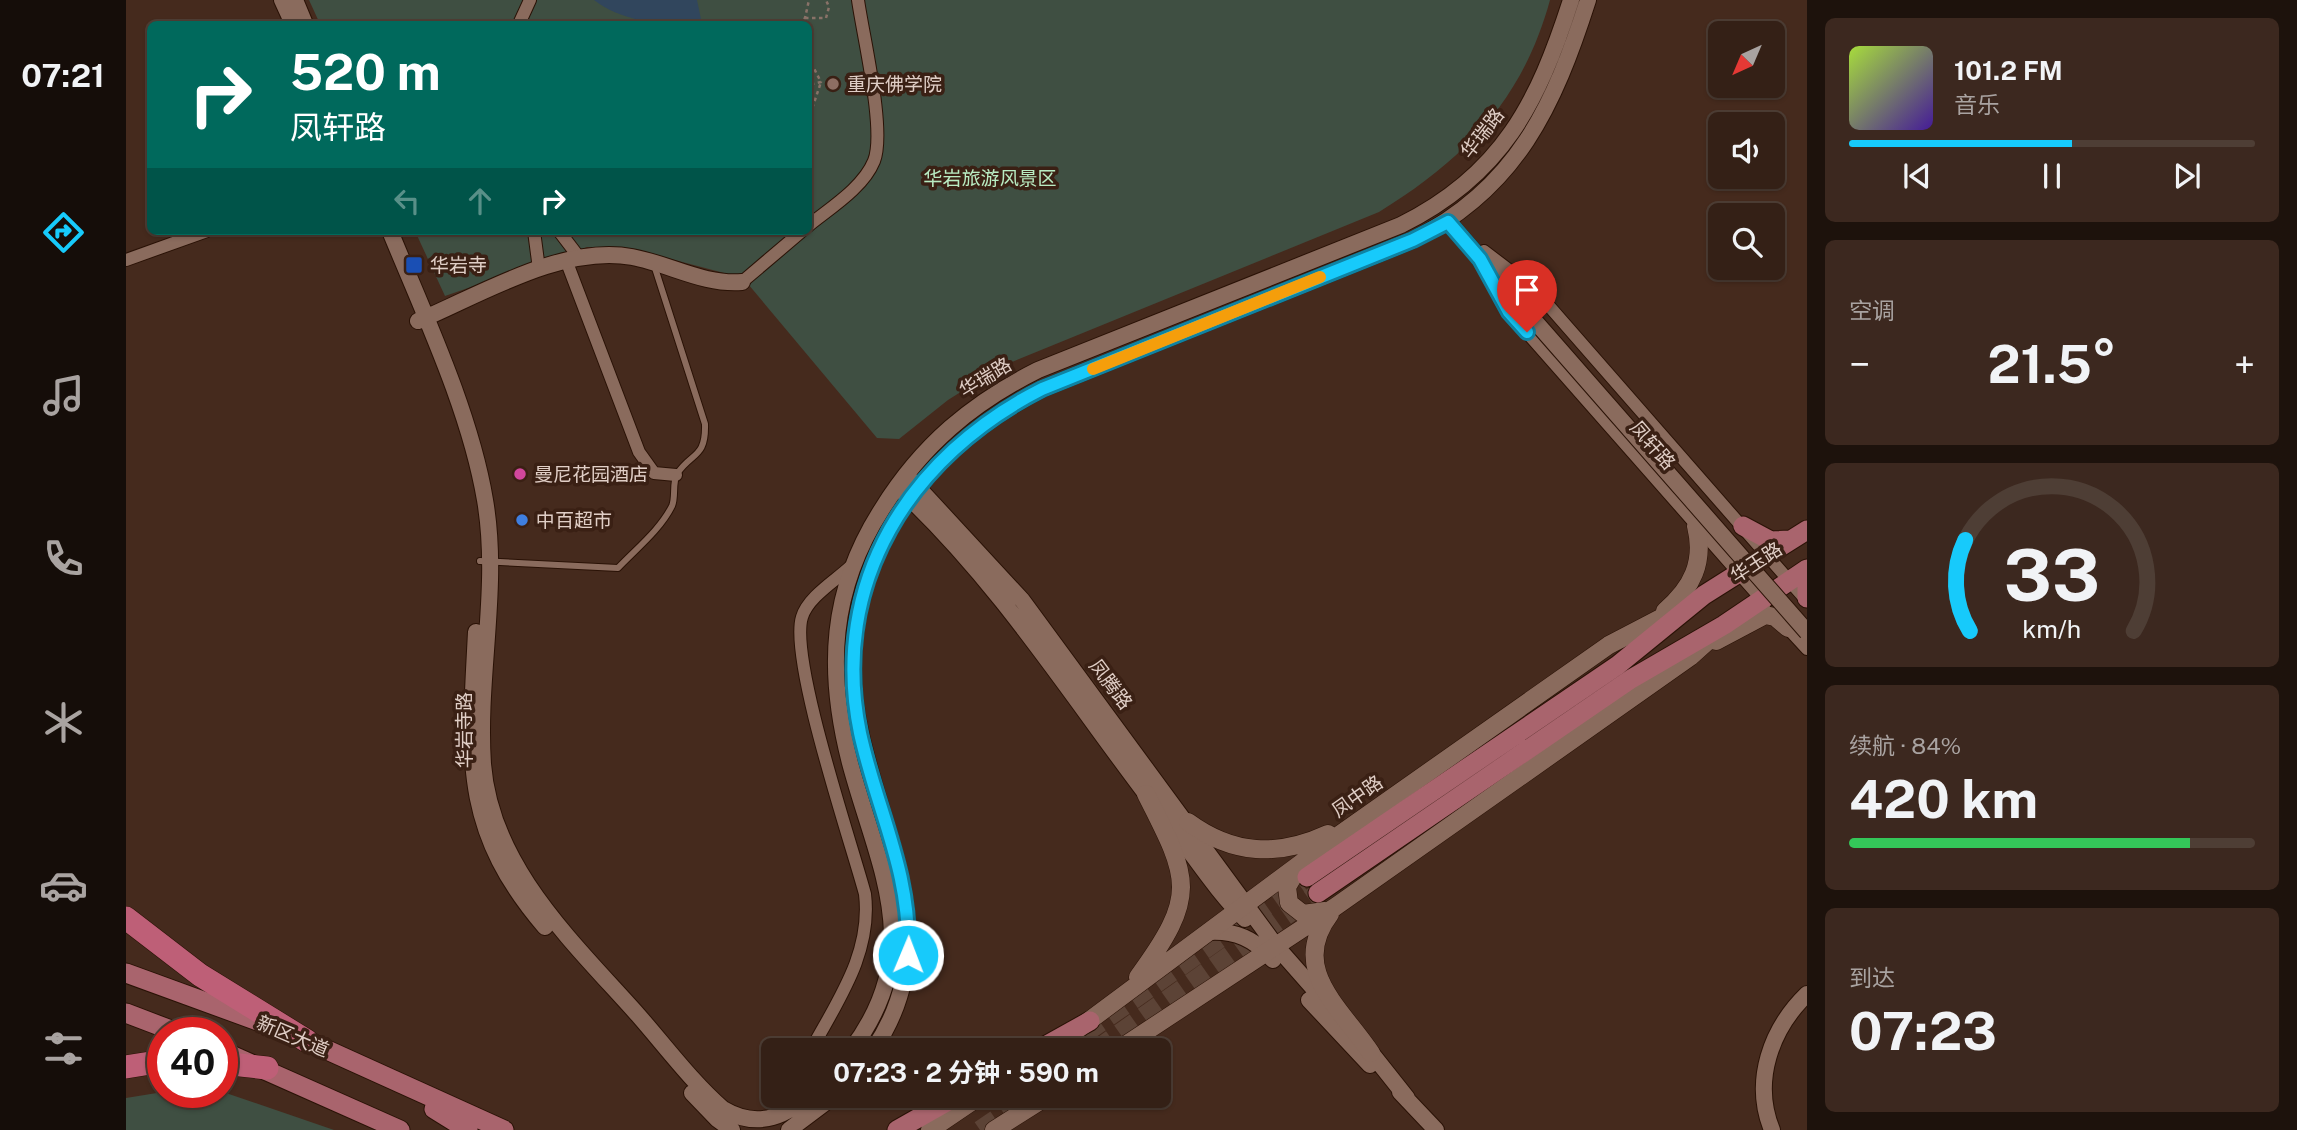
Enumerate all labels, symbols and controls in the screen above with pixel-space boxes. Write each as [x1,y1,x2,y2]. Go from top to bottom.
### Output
north arrow [1708,21,1785,98]
map controls [1708,21,1785,280]
text: 520 m [290,43,441,101]
icon: right [175,49,266,140]
text: 101.2 FM [1954,55,2063,86]
text: 07:21 [21,57,105,94]
place label: 重庆佛学院 [847,73,942,95]
marker: 重庆佛学院 [825,76,841,92]
text: 音乐 [1954,91,2000,118]
street label: 华瑞路 [1456,104,1508,162]
text: 凤轩路 [290,109,386,146]
button: sound [1708,112,1785,189]
icon: previous [1898,157,1936,195]
icon: pause [2033,157,2071,195]
icon: next [2168,157,2206,195]
park label: 华岩旅游风景区 [923,167,1057,189]
icon: left [388,182,426,220]
icon: ahead [461,182,499,220]
icon: right [534,182,572,220]
button: search [1708,203,1785,280]
icon: directions [39,208,88,257]
place label: 华岩寺 [430,254,487,276]
marker: 华岩寺 [404,255,424,275]
pin [1497,260,1557,332]
icon: arrive [1508,271,1546,309]
text: 空调 [1849,297,1895,324]
text: 21.5° [1987,334,2117,395]
text: − [1849,342,1870,387]
text: + [2234,342,2255,387]
street label: 华瑞路 [955,353,1015,401]
icon: music [39,371,88,420]
street label: 凤轩路 [1626,416,1680,474]
place label: 曼尼花园酒店 [534,463,648,485]
marker: 曼尼花园酒店 [512,466,528,482]
place label: 中百超市 [536,509,612,531]
marker: 中百超市 [514,512,530,528]
text: 33 [2004,532,2100,617]
icon: phone [39,534,88,583]
street label: 华玉路 [1726,537,1786,587]
text: km/h [2023,614,2081,644]
street label: 凤腾路 [1085,655,1137,713]
street label: 华岩寺路 [453,692,475,768]
icon: climate [39,698,88,747]
text: 续航 · 84% [1849,732,1961,759]
text: 420 km [1849,769,2038,830]
street label: 凤中路 [1327,771,1387,821]
icon: car [39,861,88,910]
position arrow [871,918,945,992]
text: 到达 [1849,964,1895,991]
text: 07:23 [1849,1001,1997,1062]
street label: 新区大道 [254,1011,332,1061]
speed limit sign: 40 [147,1017,238,1108]
icon: filters [39,1024,88,1073]
text: 07:23 · 2 分钟 · 590 m [833,1057,1099,1088]

